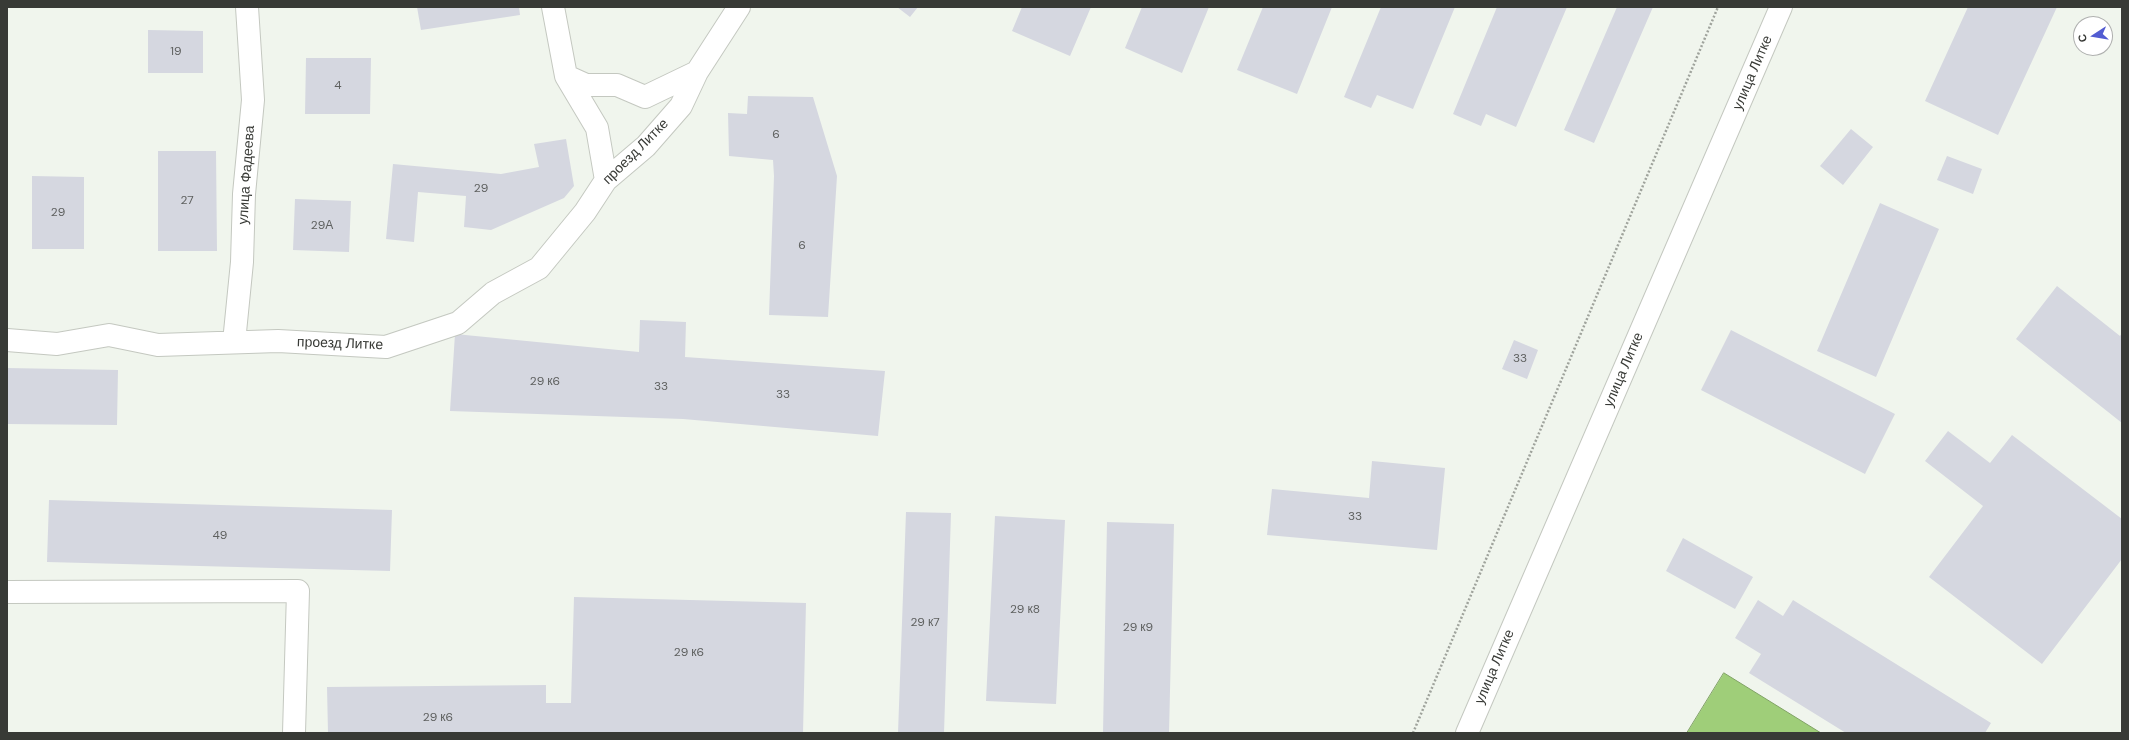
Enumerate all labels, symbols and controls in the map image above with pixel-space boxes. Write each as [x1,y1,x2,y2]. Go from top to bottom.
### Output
north arrow [2073,16,2113,56]
street label: улица Литке [1730,33,1776,113]
text: С [2075,33,2090,44]
house number: 19 [170,45,182,59]
house number: 4 [334,79,342,93]
street label: проезд Литке [600,116,672,188]
street label: улица Фадеева [235,125,259,225]
house number: 6 [772,128,780,142]
house number: 29 [474,182,488,196]
house number: 27 [180,194,194,208]
house number: 29 [51,206,65,220]
house number: 29А [311,219,333,233]
house number: 6 [798,239,806,253]
street label: улица Литке [1601,330,1647,410]
street label: проезд Литке [297,334,383,354]
house number: 33 [1513,352,1527,366]
house number: 29 к6 [530,375,560,389]
house number: 33 [654,380,668,394]
house number: 33 [776,388,790,402]
house number: 33 [1348,510,1362,524]
house number: 49 [213,529,227,543]
house number: 29 к8 [1010,603,1040,617]
house number: 29 к7 [910,616,940,630]
house number: 29 к9 [1123,621,1153,635]
street label: улица Литке [1472,627,1518,707]
house number: 29 к6 [674,646,704,660]
house number: 29 к6 [423,711,453,725]

